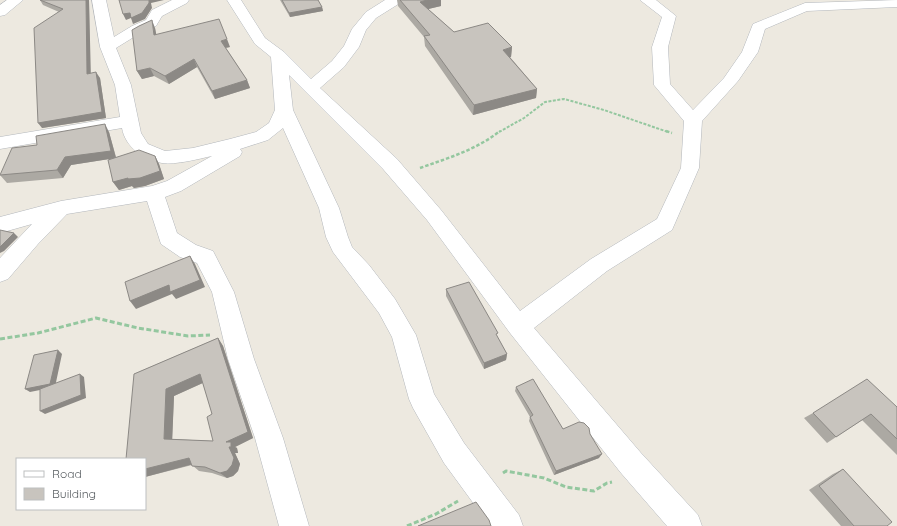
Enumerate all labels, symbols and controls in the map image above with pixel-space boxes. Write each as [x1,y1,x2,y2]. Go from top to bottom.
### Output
legend [16,458,146,510]
text: Road [52,466,82,481]
text: Building [52,486,96,501]

